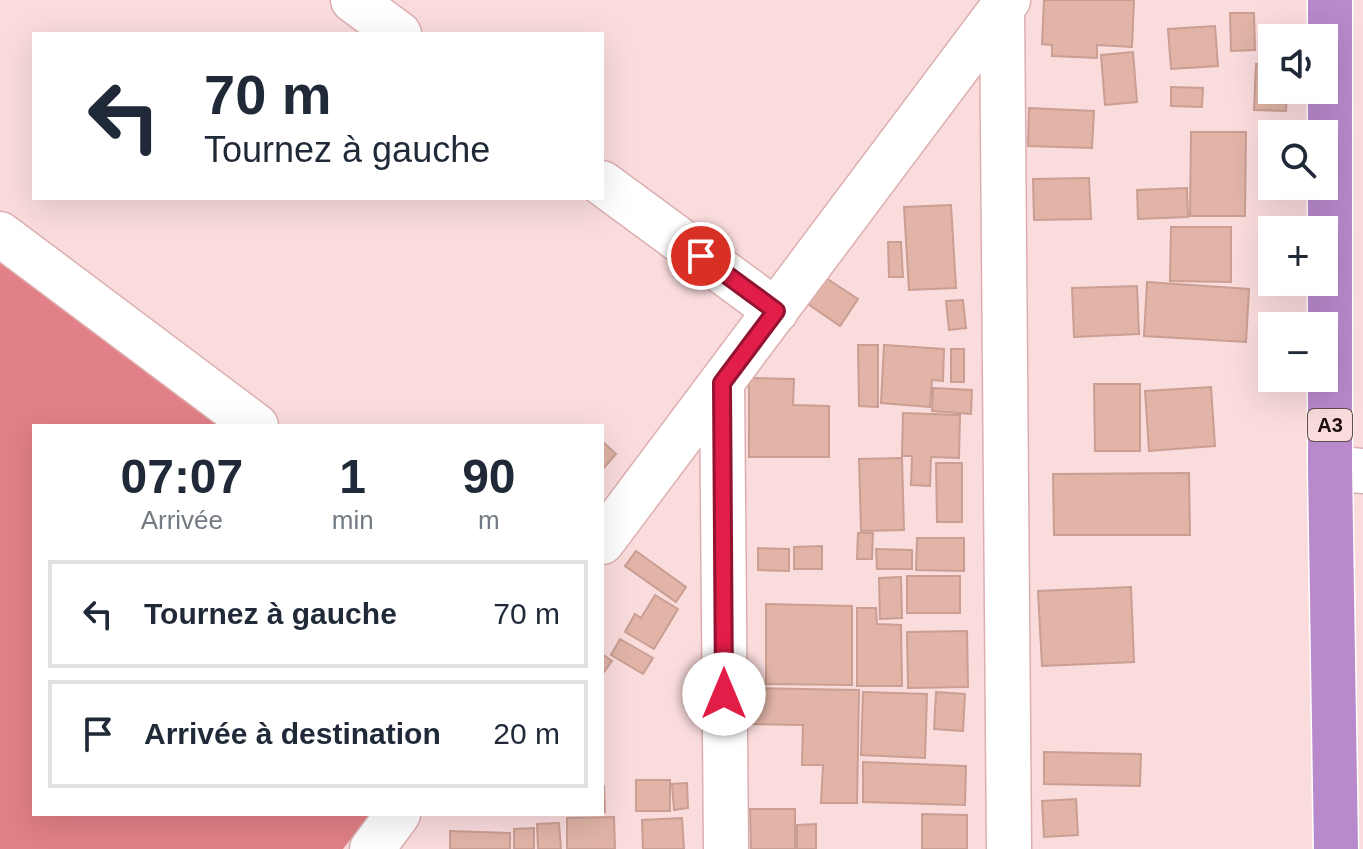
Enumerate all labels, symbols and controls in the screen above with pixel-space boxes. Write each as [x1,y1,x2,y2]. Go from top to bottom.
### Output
map controls [1258,24,1338,392]
button: sound [1258,24,1338,104]
text: 70 m [204,63,332,126]
icon: left [72,64,176,168]
button: search [1258,120,1338,200]
text: Tournez à gauche [204,129,490,170]
button: + [1258,216,1338,296]
pin [667,222,735,290]
icon: arrive [679,234,723,278]
button: − [1258,312,1338,392]
road number: A3 [1308,409,1352,441]
text: 07:07 [120,450,243,503]
text: 1 [339,450,366,503]
text: 90 [462,450,516,503]
text: Arrivée [141,505,223,535]
text: min [332,505,374,535]
text: m [478,505,500,535]
icon: left [76,592,120,636]
text: Tournez à gauche [144,597,397,630]
text: 70 m [493,597,560,630]
position arrow [682,652,766,736]
icon: arrive [76,712,120,756]
text: Arrivée à destination [144,717,441,750]
text: 20 m [493,717,560,750]

